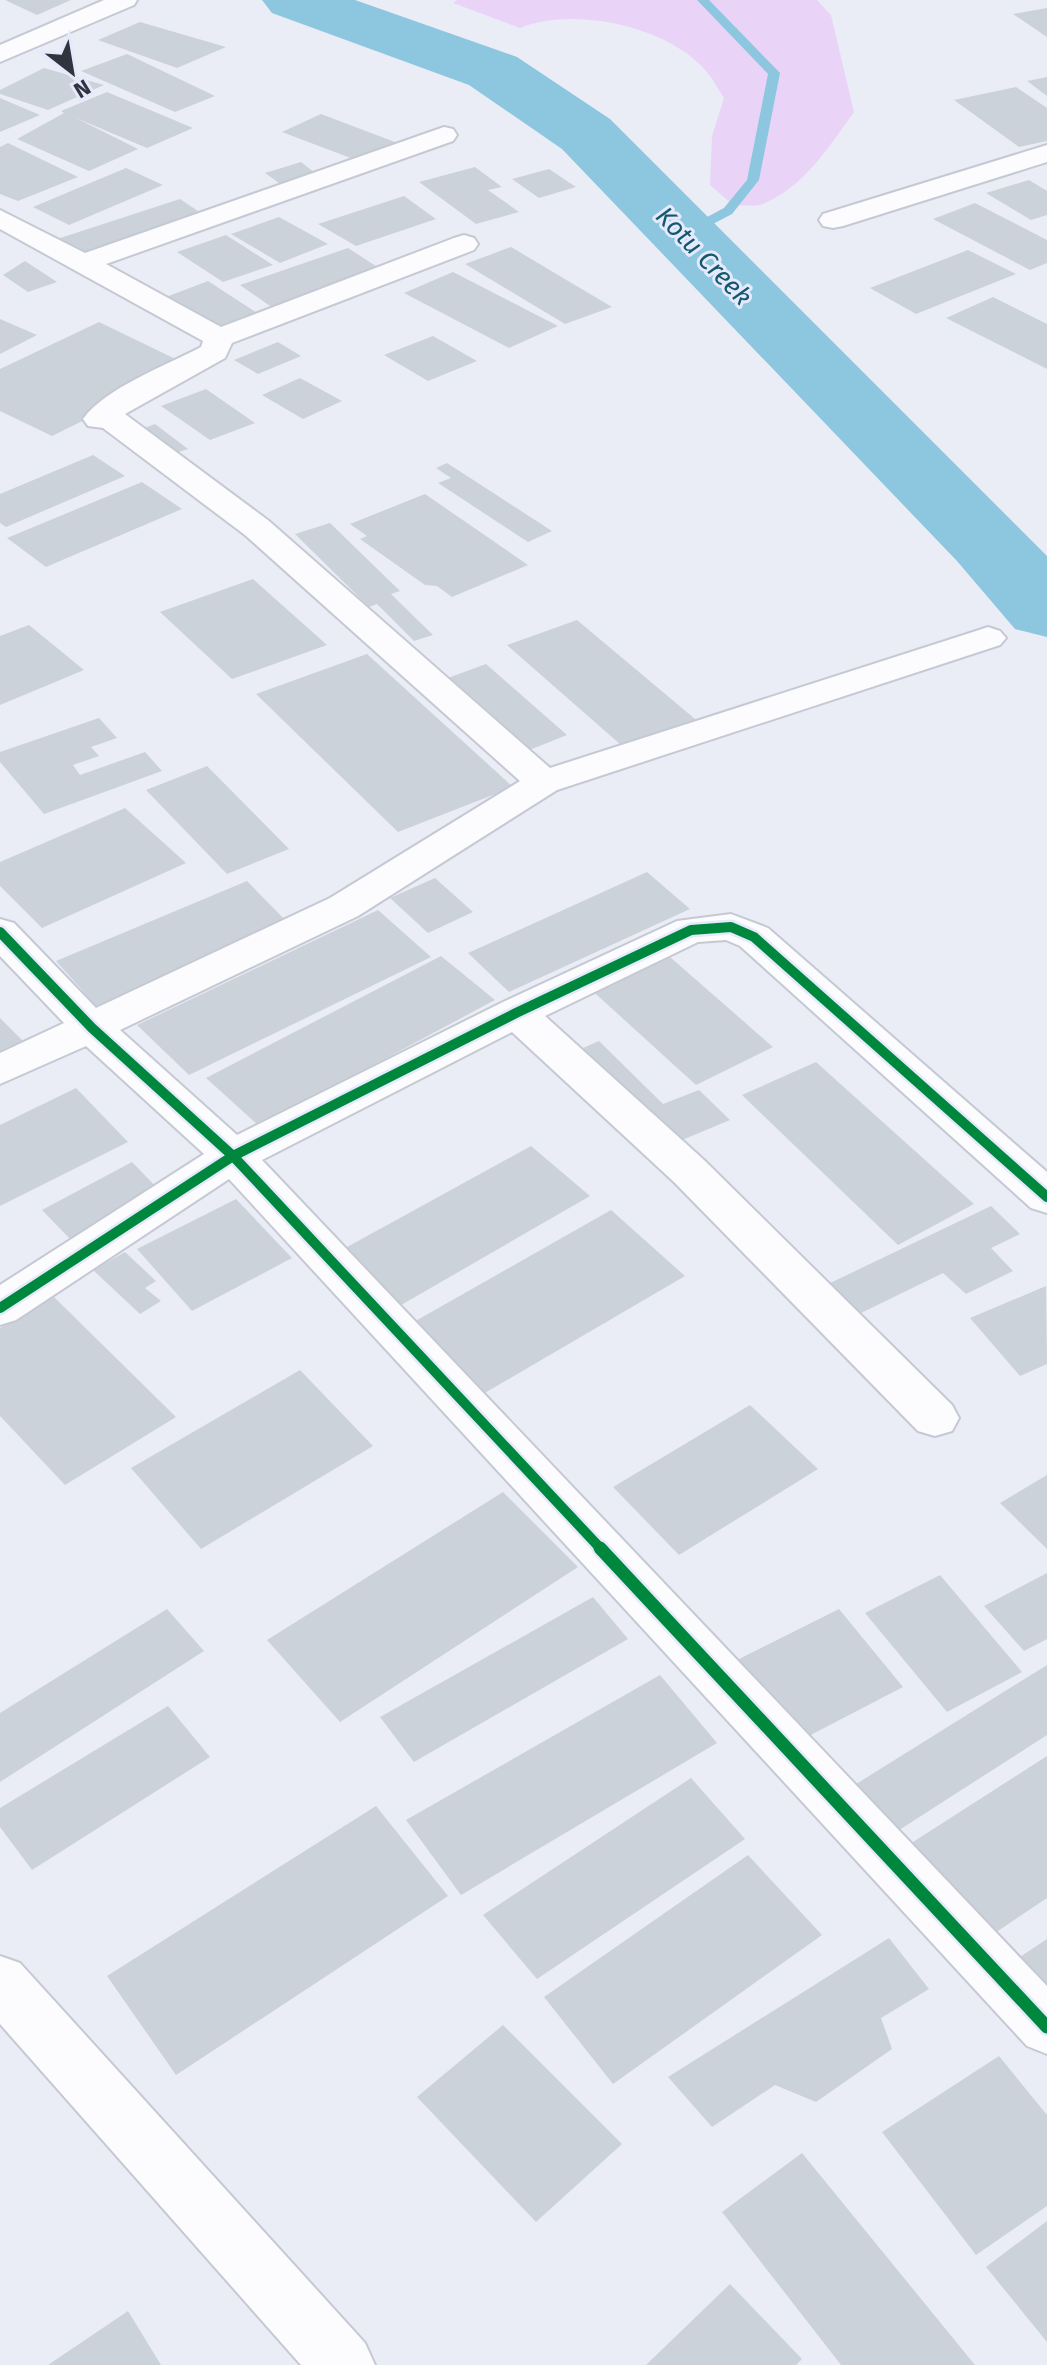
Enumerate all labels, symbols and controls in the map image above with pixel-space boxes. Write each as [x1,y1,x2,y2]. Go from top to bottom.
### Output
north arrow [32,32,112,112]
text: N [69,73,95,104]
water label: Kotu Creek [649,201,758,312]

